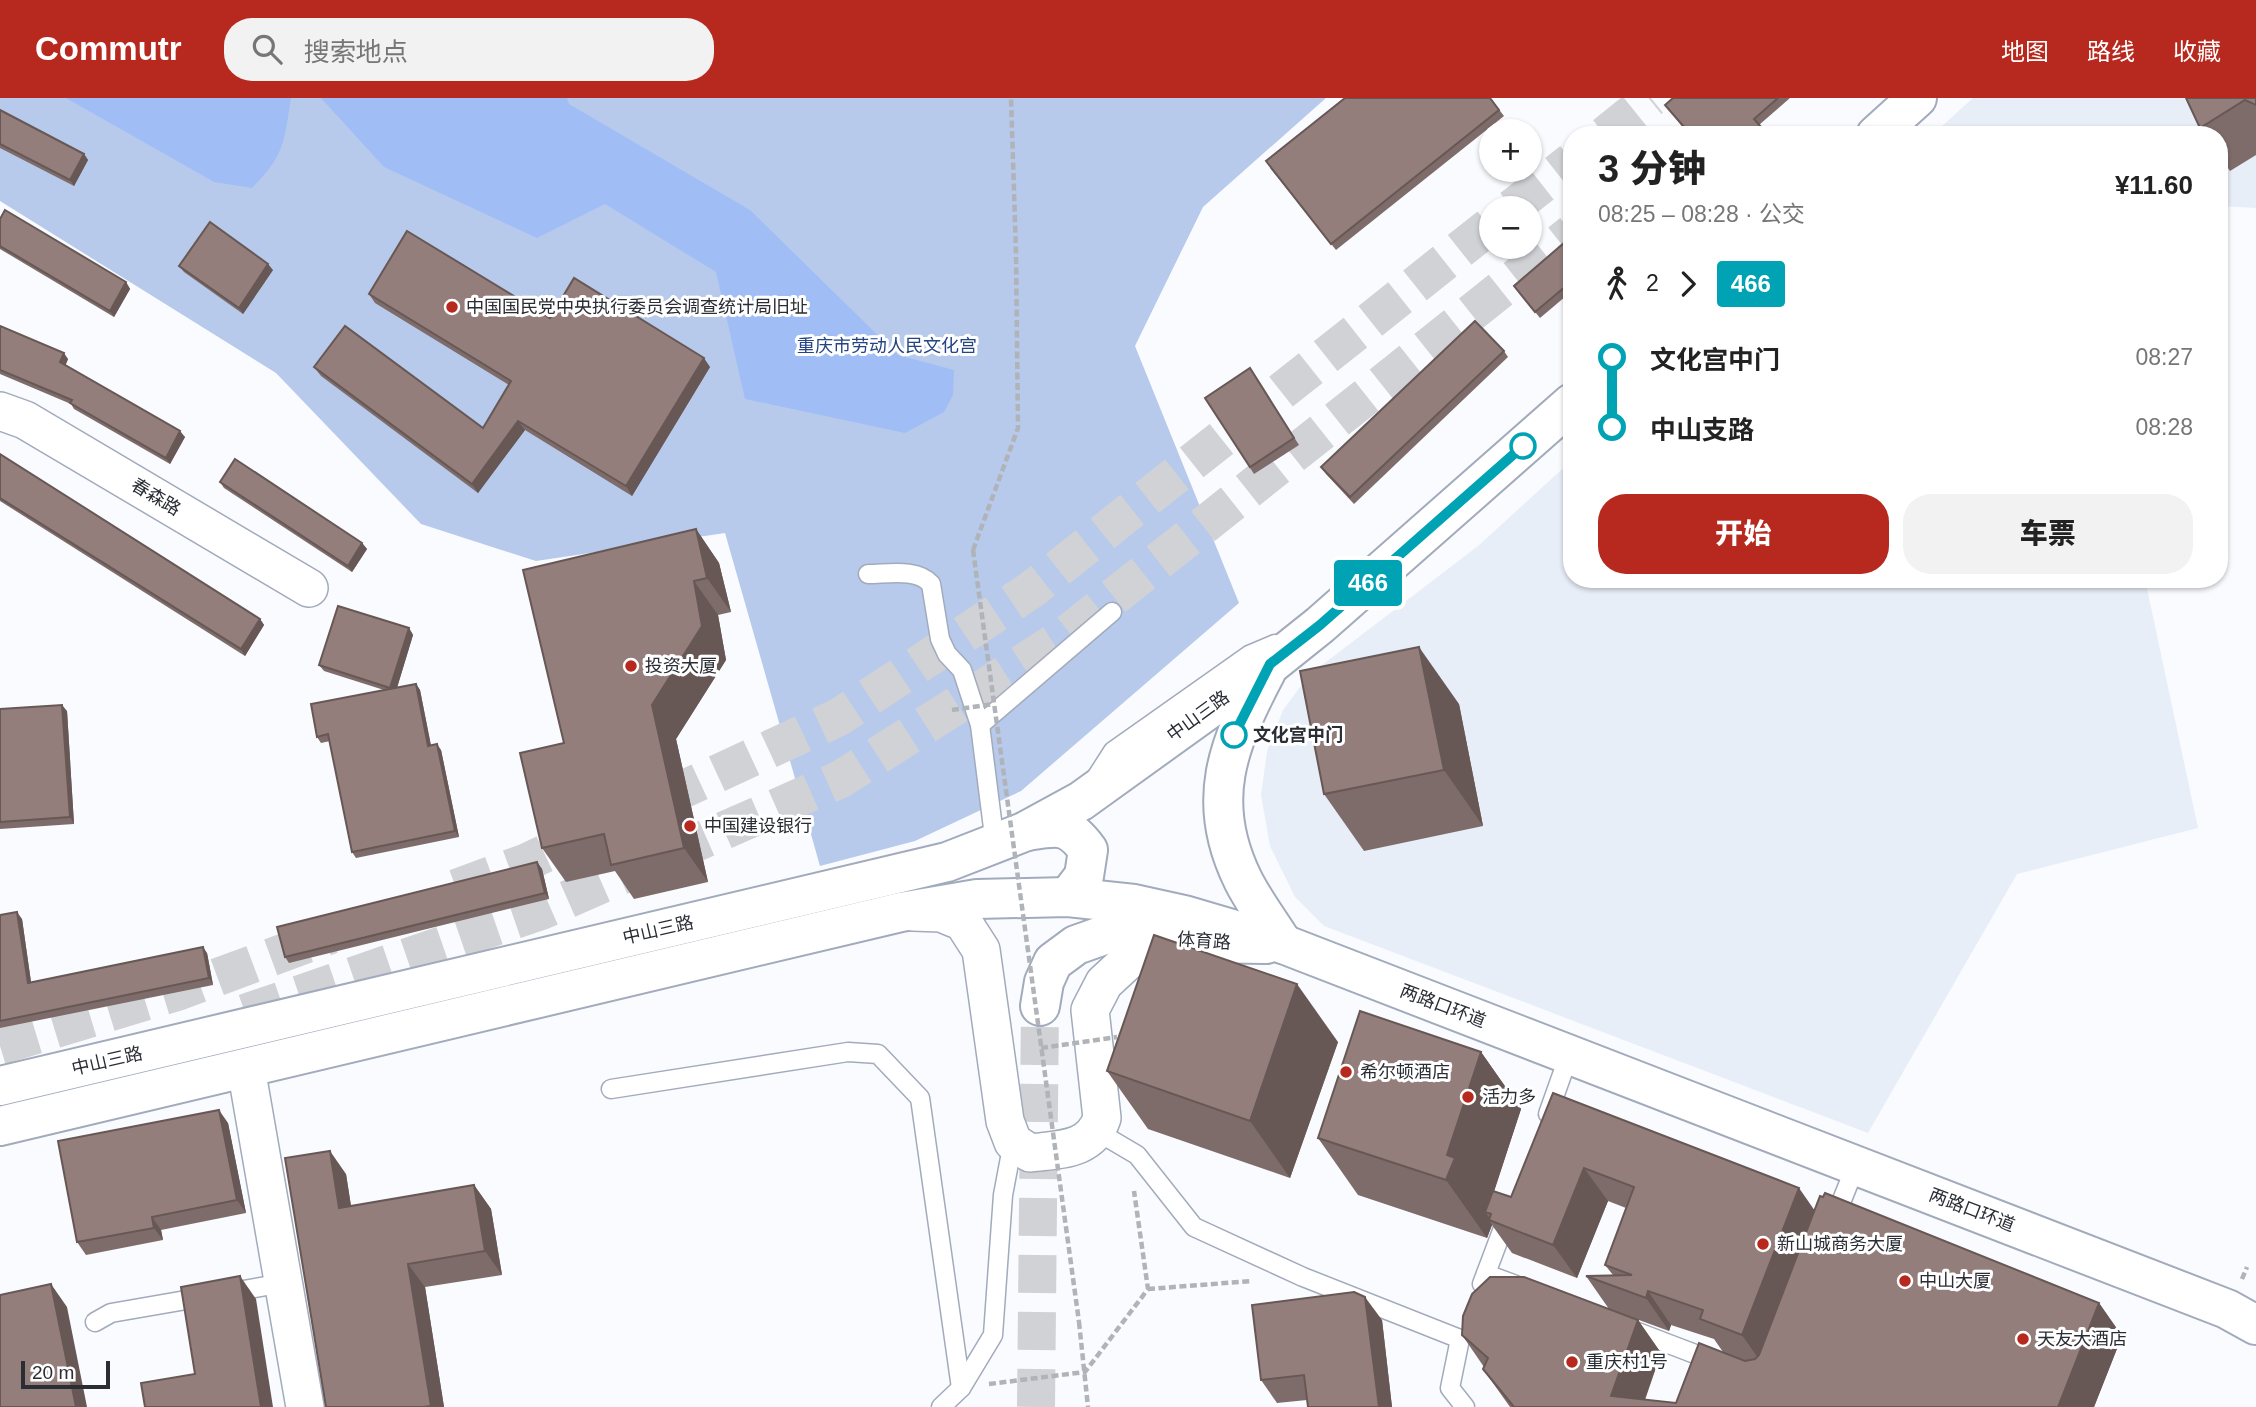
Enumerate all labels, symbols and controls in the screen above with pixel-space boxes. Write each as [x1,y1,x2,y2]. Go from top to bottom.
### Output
search box [224,18,714,81]
text: Commutr [35,30,182,67]
icon: search [248,30,286,68]
text: 搜索地点 [304,37,408,67]
text: 地图 [2001,38,2049,65]
text: 路线 [2087,38,2135,65]
text: 收藏 [2173,38,2221,65]
map controls [1479,119,1542,259]
button: + [1479,119,1542,182]
text: 3 分钟 [1598,148,1706,190]
text: ¥11.60 [2115,170,2193,200]
button: − [1479,196,1542,259]
text: 08:25 – 08:28 · 公交 [1598,201,1805,227]
icon: walk [1598,265,1636,303]
icon: forward [1669,265,1707,303]
text: 2 [1646,270,1659,296]
text: 466 [1731,270,1771,297]
place label: 中国国民党中央执行委员会调查统计局旧址 [466,297,808,317]
marker: 中国国民党中央执行委员会调查统计局旧址 [444,299,460,315]
park label: 重庆市劳动人民文化宫 [797,336,977,356]
text: 08:27 [2135,344,2193,370]
text: 文化宫中门 [1650,345,1780,375]
text: 08:28 [2135,414,2193,440]
text: 中山支路 [1650,415,1754,445]
unlabelled marker [1510,433,1536,459]
street label: 春森路 [128,475,184,519]
button: 开始 [1598,494,1889,574]
button: 车票 [1903,494,2193,574]
line badge: 466 [1328,560,1408,606]
text: 466 [1348,569,1388,596]
place label: 投资大厦 [645,656,717,676]
marker: 投资大厦 [623,658,639,674]
street label: 中山三路 [1163,687,1233,745]
marker: 文化宫中门 [1221,722,1247,748]
place label: 文化宫中门 [1253,725,1343,745]
place label: 中国建设银行 [704,816,812,836]
marker: 中国建设银行 [682,818,698,834]
street label: 中山三路 [621,912,695,948]
street label: 体育路 [1176,929,1232,953]
street label: 两路口环道 [1397,981,1489,1031]
street label: 中山三路 [70,1043,144,1079]
place label: 希尔顿酒店 [1360,1062,1450,1082]
marker: 希尔顿酒店 [1338,1064,1354,1080]
place label: 活力多 [1482,1087,1536,1107]
marker: 活力多 [1460,1089,1476,1105]
street label: 两路口环道 [1926,1185,2018,1235]
place label: 新山城商务大厦 [1777,1234,1903,1254]
marker: 新山城商务大厦 [1755,1236,1771,1252]
place label: 中山大厦 [1919,1271,1991,1291]
marker: 中山大厦 [1897,1273,1913,1289]
place label: 天友大酒店 [2037,1329,2127,1349]
marker: 天友大酒店 [2015,1331,2031,1347]
place label: 重庆村1号 [1586,1352,1668,1372]
marker: 重庆村1号 [1564,1354,1580,1370]
scale bar [21,1358,110,1390]
text: 20 m [32,1362,74,1383]

